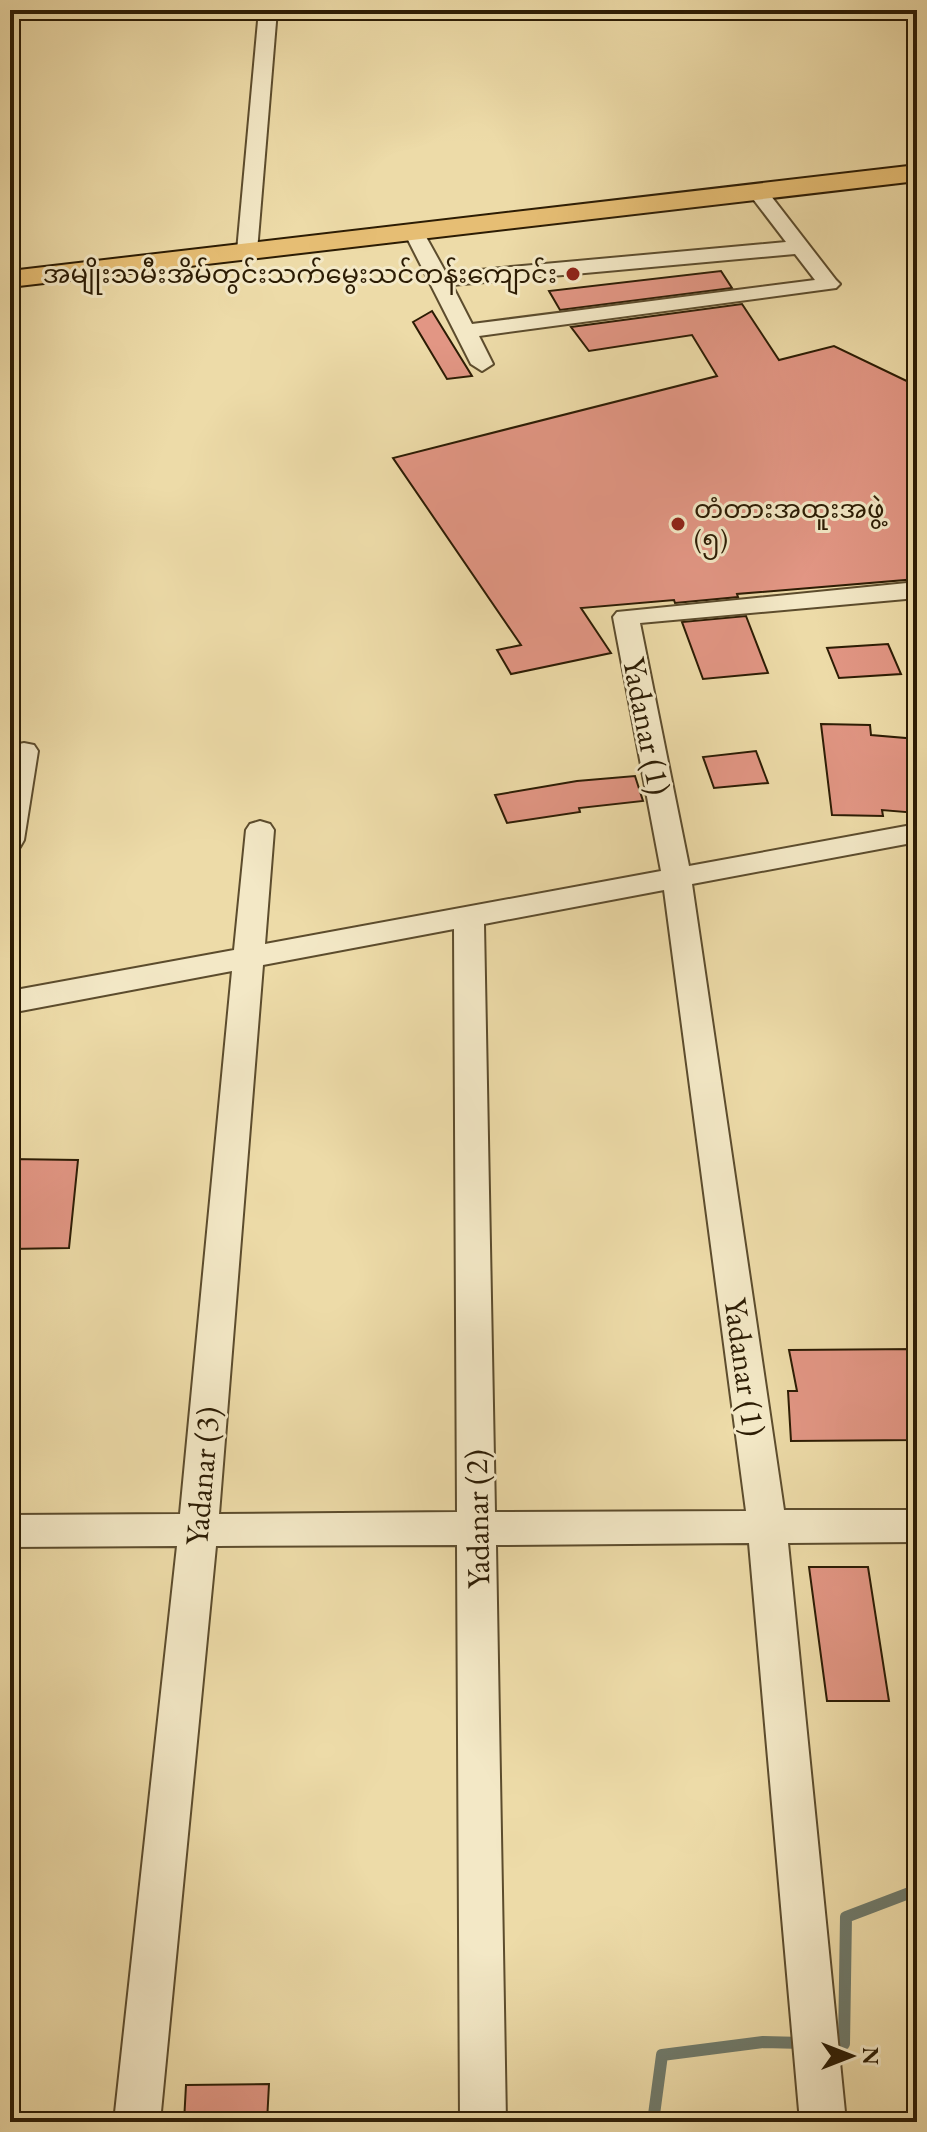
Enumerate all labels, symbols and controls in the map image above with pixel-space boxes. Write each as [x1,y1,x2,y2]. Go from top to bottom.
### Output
place label: အမျိုးသမီးအိမ်တွင်းသက်မွေးသင်တန်းကျောင်း [43,257,557,295]
marker: အမျိုးသမီးအိမ်တွင်းသက်မွေးသင်တန်းကျောင်း [564,265,582,283]
place label: တံတားအထူးအဖွဲ့ (၅) [694,492,888,560]
marker: တံတားအထူးအဖွဲ့ (၅) [669,515,687,533]
street label: Yadanar (1) [613,654,681,798]
street label: Yadanar (1) [715,1295,775,1439]
street label: Yadanar (3) [175,1405,229,1547]
street label: Yadanar (2) [455,1449,499,1589]
north arrow [811,2016,891,2096]
text: N [856,2047,885,2065]

